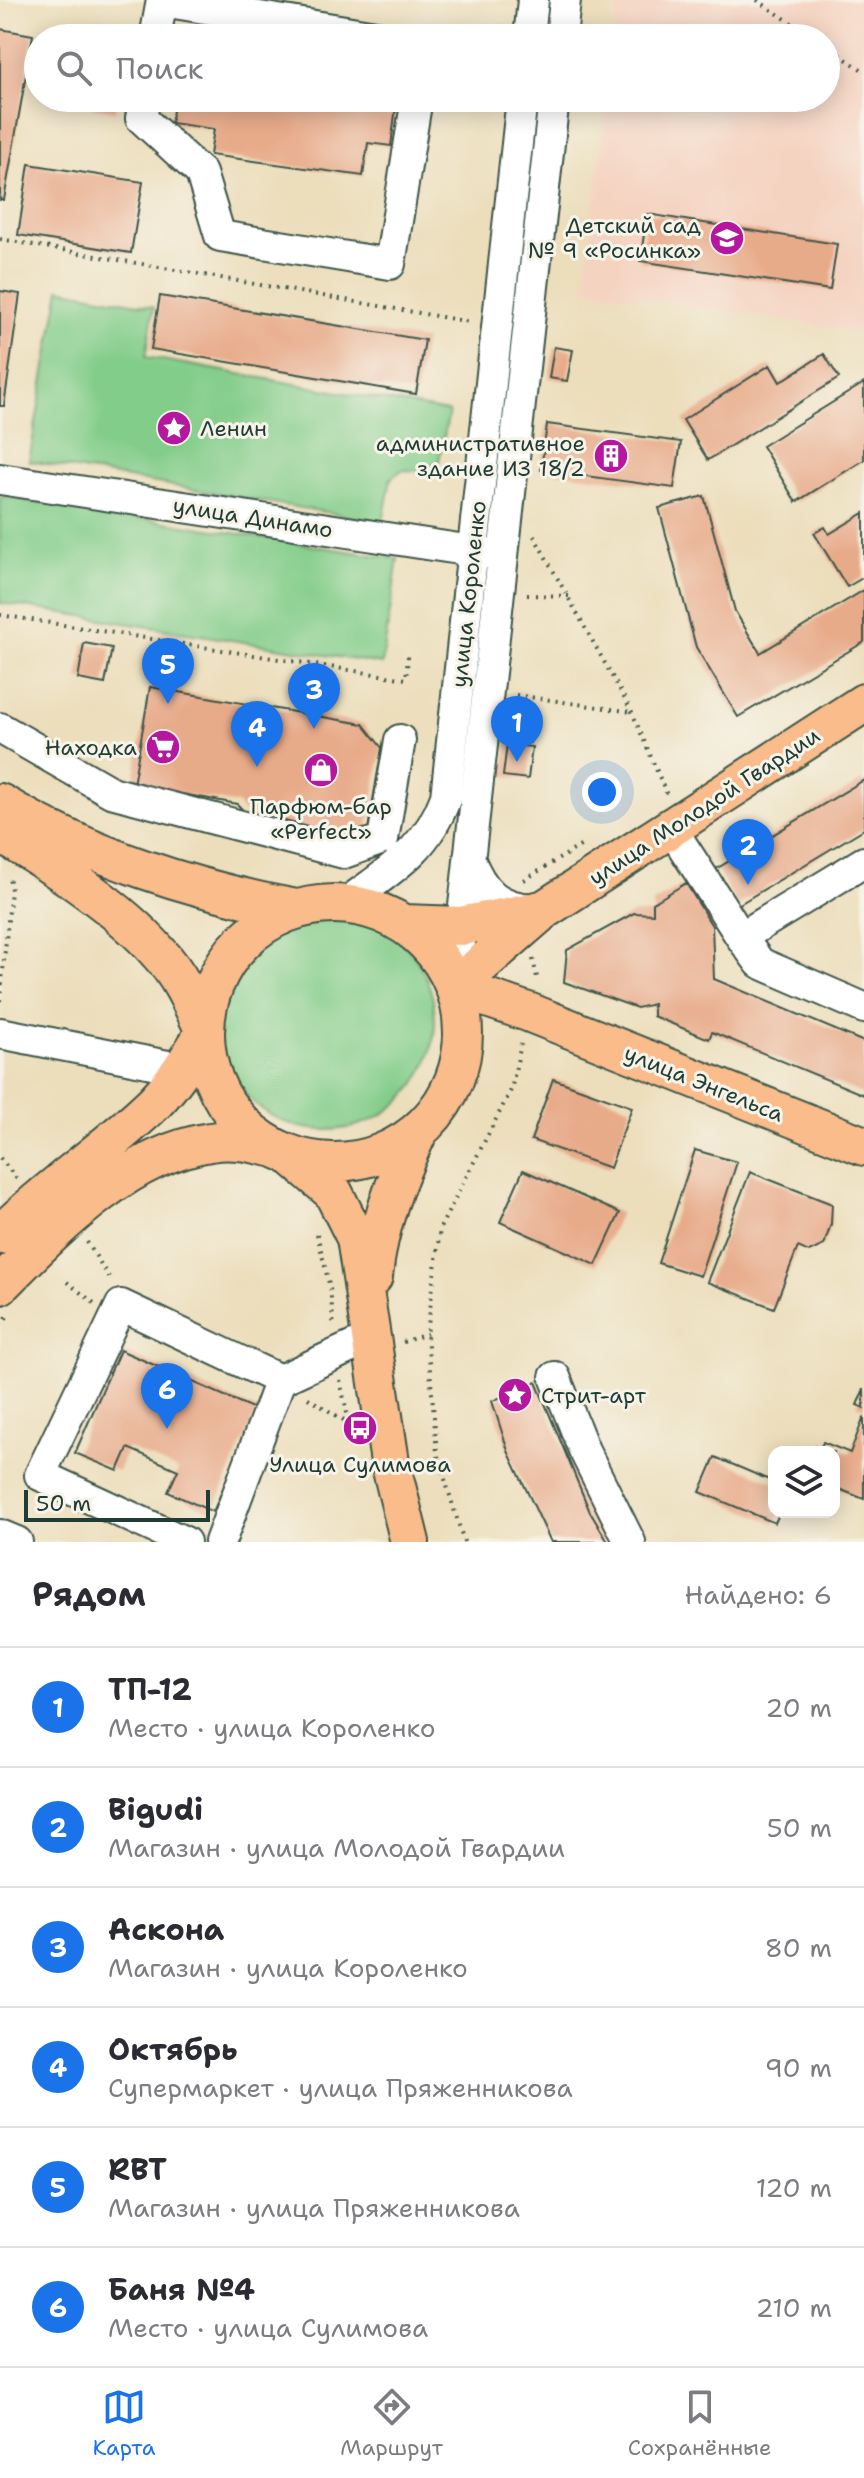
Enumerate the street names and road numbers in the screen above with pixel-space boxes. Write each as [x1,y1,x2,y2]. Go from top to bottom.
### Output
street label: улица Динамо [171,491,335,544]
street label: улица Короленко [444,499,493,689]
street label: улица Молодой Гвардии [583,721,825,892]
street label: улица Энгельса [620,1038,788,1129]

